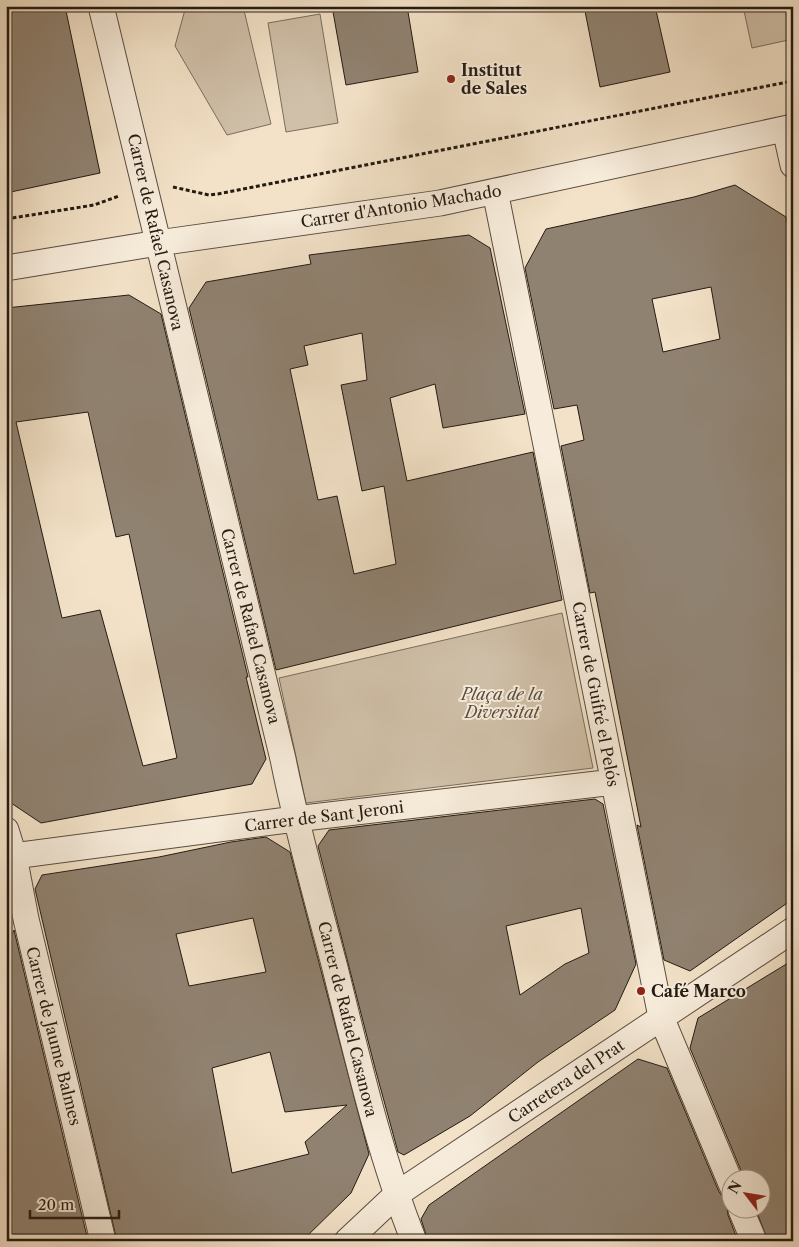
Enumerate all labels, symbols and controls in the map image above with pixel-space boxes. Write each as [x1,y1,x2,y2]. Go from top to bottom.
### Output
place label: Institut de Sales [461,60,527,98]
marker: Institut de Sales [445,73,457,85]
street label: Carrer de Rafael Casanova [124,132,188,333]
street label: Carrer d'Antonio Machado [299,180,503,232]
street label: Carrer de Rafael Casanova [217,526,285,727]
street label: Carrer de Guifré el Pelós [568,600,624,788]
park label: Plaça de la Diversitat [459,684,543,722]
street label: Carrer de Sant Jeroni [243,796,405,836]
street label: Carrer de Rafael Casanova [314,919,382,1120]
street label: Carrer de Jaume Balmes [22,944,86,1128]
place label: Café Marco [651,981,746,1001]
marker: Café Marco [635,985,647,997]
street label: Carretera del Prat [504,1035,628,1127]
north arrow [722,1170,772,1220]
text: N [724,1177,746,1197]
scale bar [30,1187,119,1219]
text: 20 m [38,1195,74,1214]

